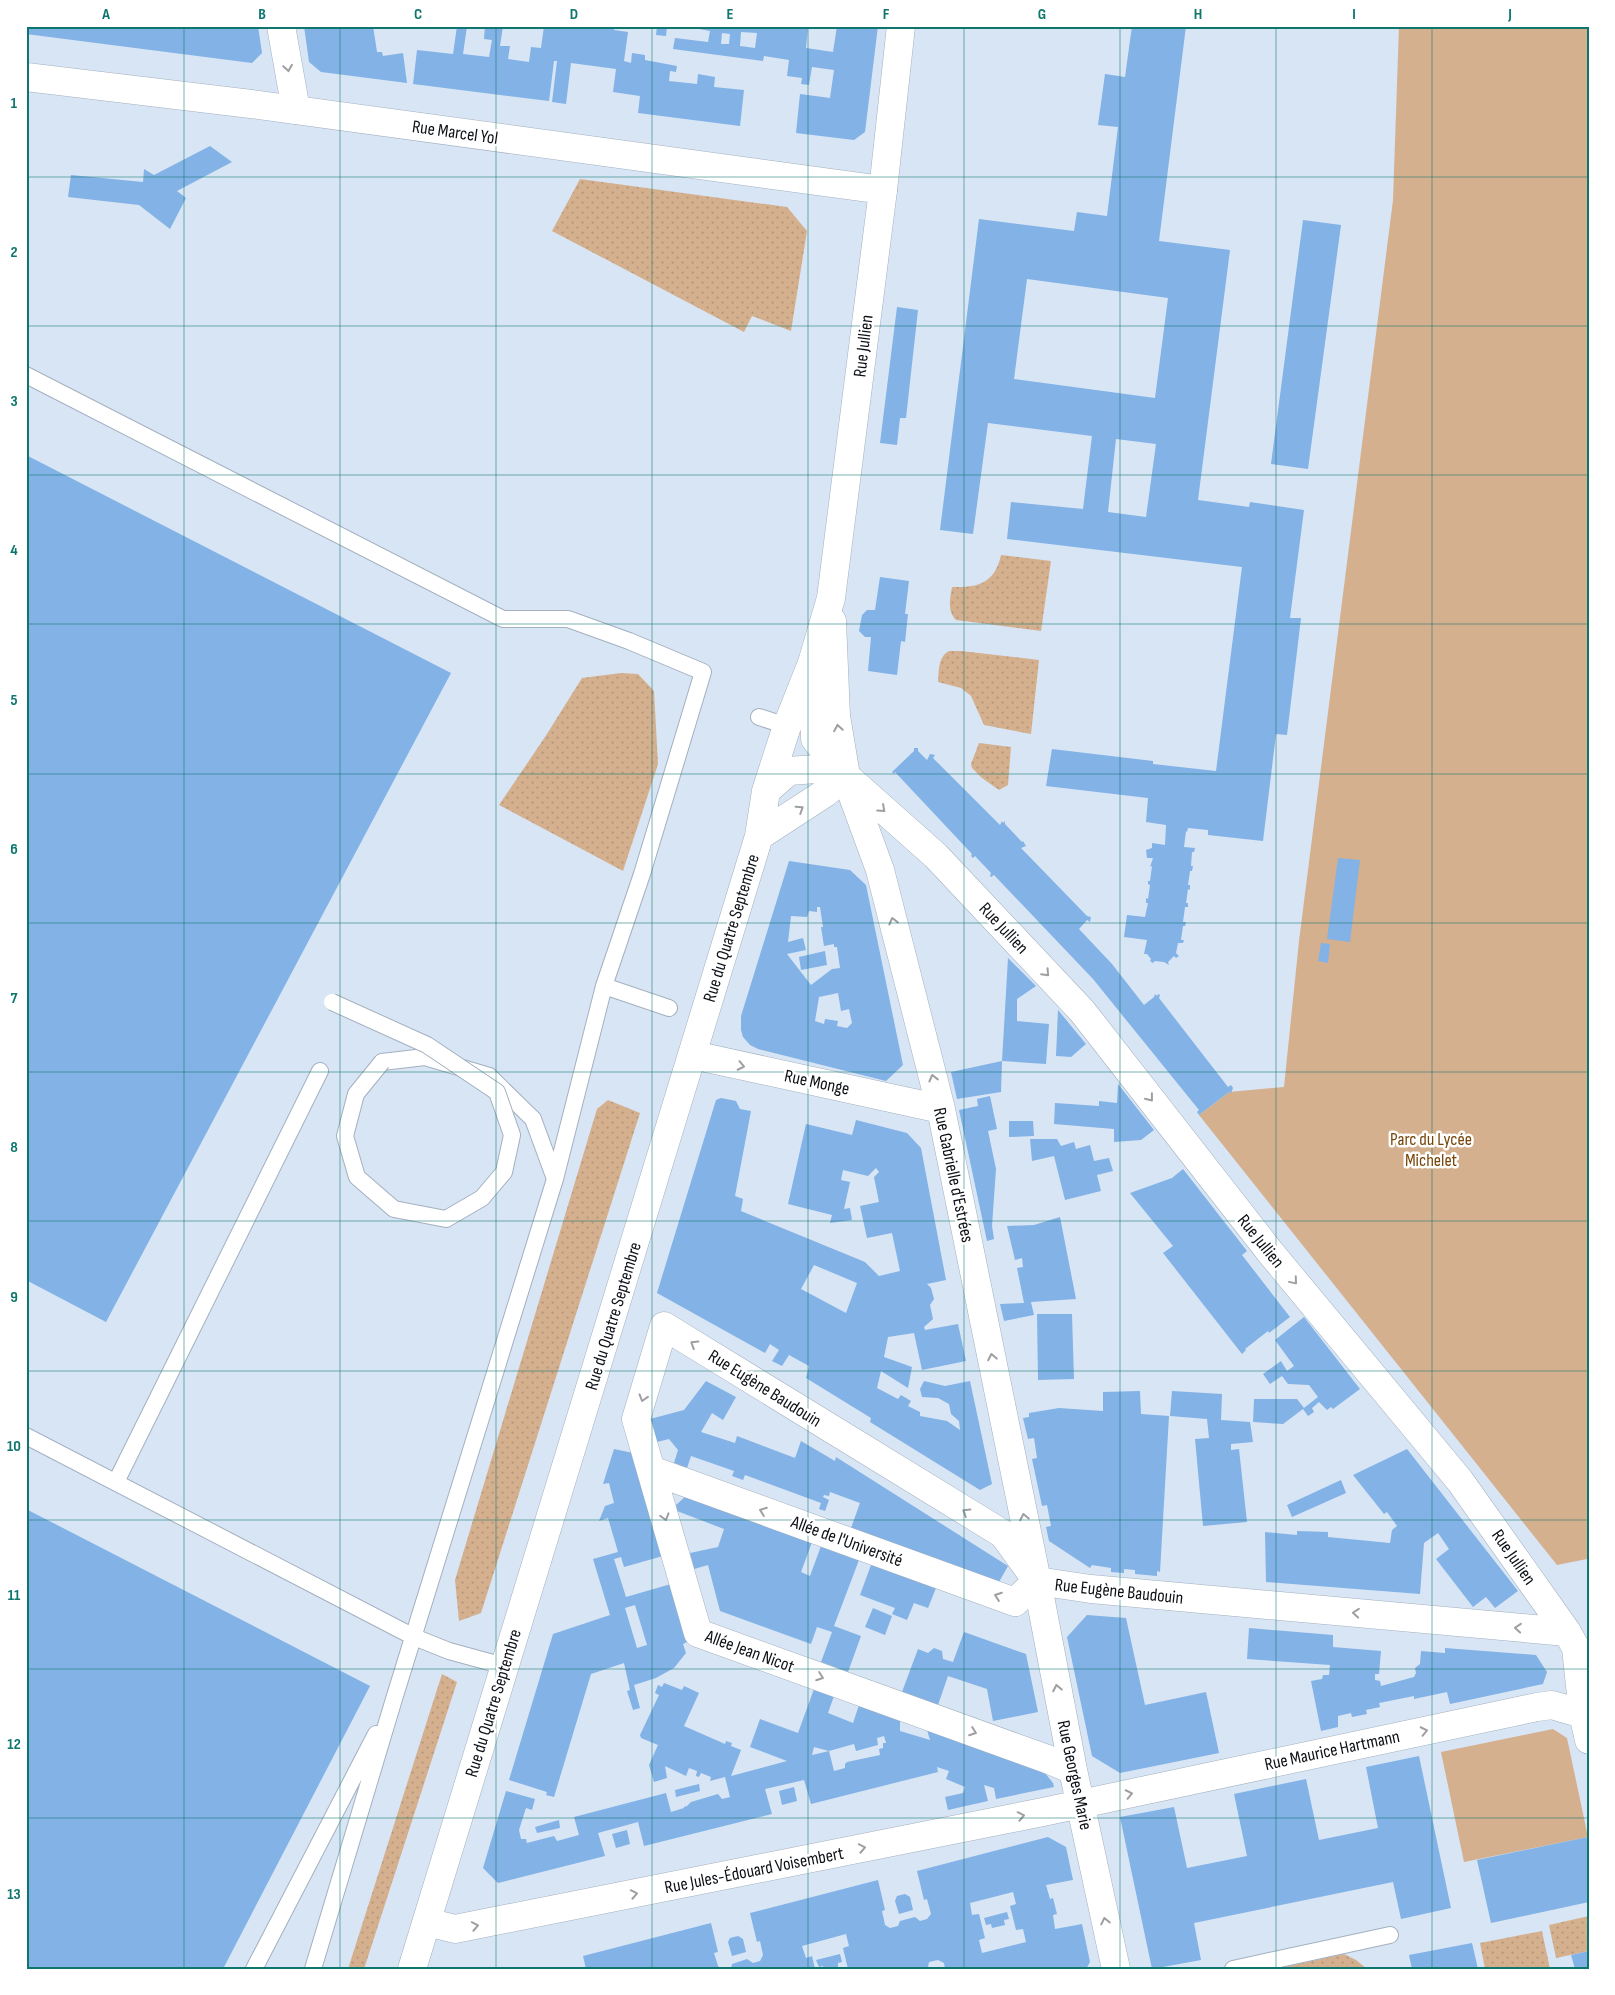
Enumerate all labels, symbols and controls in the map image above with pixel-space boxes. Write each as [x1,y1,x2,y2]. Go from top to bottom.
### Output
text: A [101,5,110,24]
text: B [258,5,266,24]
text: C [414,5,422,24]
text: D [570,5,578,24]
text: E [727,5,734,24]
text: F [883,5,890,24]
text: G [1038,5,1046,24]
text: H [1194,5,1202,24]
text: I [1352,5,1356,24]
text: J [1507,5,1512,24]
one-way arrow [282,65,293,73]
text: 1 [11,94,18,113]
street label: Rue Marcel Yol [411,116,499,149]
text: 2 [10,243,18,262]
street label: Rue Jullien [849,314,878,378]
text: 3 [10,392,18,411]
text: 4 [10,541,18,560]
text: 5 [10,691,18,710]
one-way arrow [834,724,844,732]
one-way arrow [877,803,886,812]
one-way arrow [795,806,804,815]
text: 6 [10,840,18,859]
street label: Rue du Quatre Septembre [699,852,764,1005]
street label: Rue Jullien [975,898,1033,958]
one-way arrow [889,917,899,925]
one-way arrow [1040,968,1049,977]
text: 7 [11,989,18,1008]
one-way arrow [736,1060,745,1070]
street label: Rue Monge [782,1065,851,1100]
one-way arrow [929,1075,939,1083]
one-way arrow [1144,1092,1152,1101]
street label: Rue Gabrielle d'Estrées [929,1106,978,1244]
park label: Parc du Lycée Michelet [1390,1129,1472,1171]
text: 8 [10,1138,18,1157]
street label: Rue Jullien [1233,1210,1288,1272]
street label: Rue du Quatre Septembre [581,1240,646,1393]
one-way arrow [1288,1275,1297,1284]
text: 9 [10,1288,18,1307]
one-way arrow [690,1341,699,1351]
street label: Rue Eugène Baudouin [704,1345,825,1432]
one-way arrow [987,1353,997,1362]
one-way arrow [638,1393,648,1401]
text: 10 [7,1437,21,1456]
one-way arrow [759,1507,767,1517]
one-way arrow [963,1508,972,1518]
street label: Allée de l'Université [787,1511,905,1571]
one-way arrow [1019,1512,1030,1521]
one-way arrow [659,1513,669,1521]
street label: Rue Jullien [1487,1526,1540,1589]
street label: Rue Eugène Baudouin [1054,1574,1184,1609]
text: 11 [8,1586,21,1605]
one-way arrow [994,1592,1002,1602]
one-way arrow [1352,1608,1360,1619]
one-way arrow [1514,1622,1522,1633]
street label: Allée Jean Nicot [702,1625,798,1677]
street label: Rue du Quatre Septembre [461,1627,526,1780]
one-way arrow [815,1671,823,1681]
one-way arrow [1053,1683,1063,1692]
street label: Rue Georges Marie [1053,1718,1096,1832]
one-way arrow [968,1726,976,1736]
street label: Rue Maurice Hartmann [1263,1726,1402,1775]
one-way arrow [1420,1726,1429,1737]
text: 12 [7,1735,21,1754]
one-way arrow [1124,1789,1133,1800]
one-way arrow [1017,1812,1026,1822]
street label: Rue Jules-Édouard Voisembert [663,1843,846,1898]
one-way arrow [858,1844,866,1854]
text: 13 [7,1885,21,1904]
one-way arrow [630,1889,638,1899]
one-way arrow [1101,1917,1111,1925]
one-way arrow [470,1921,479,1931]

